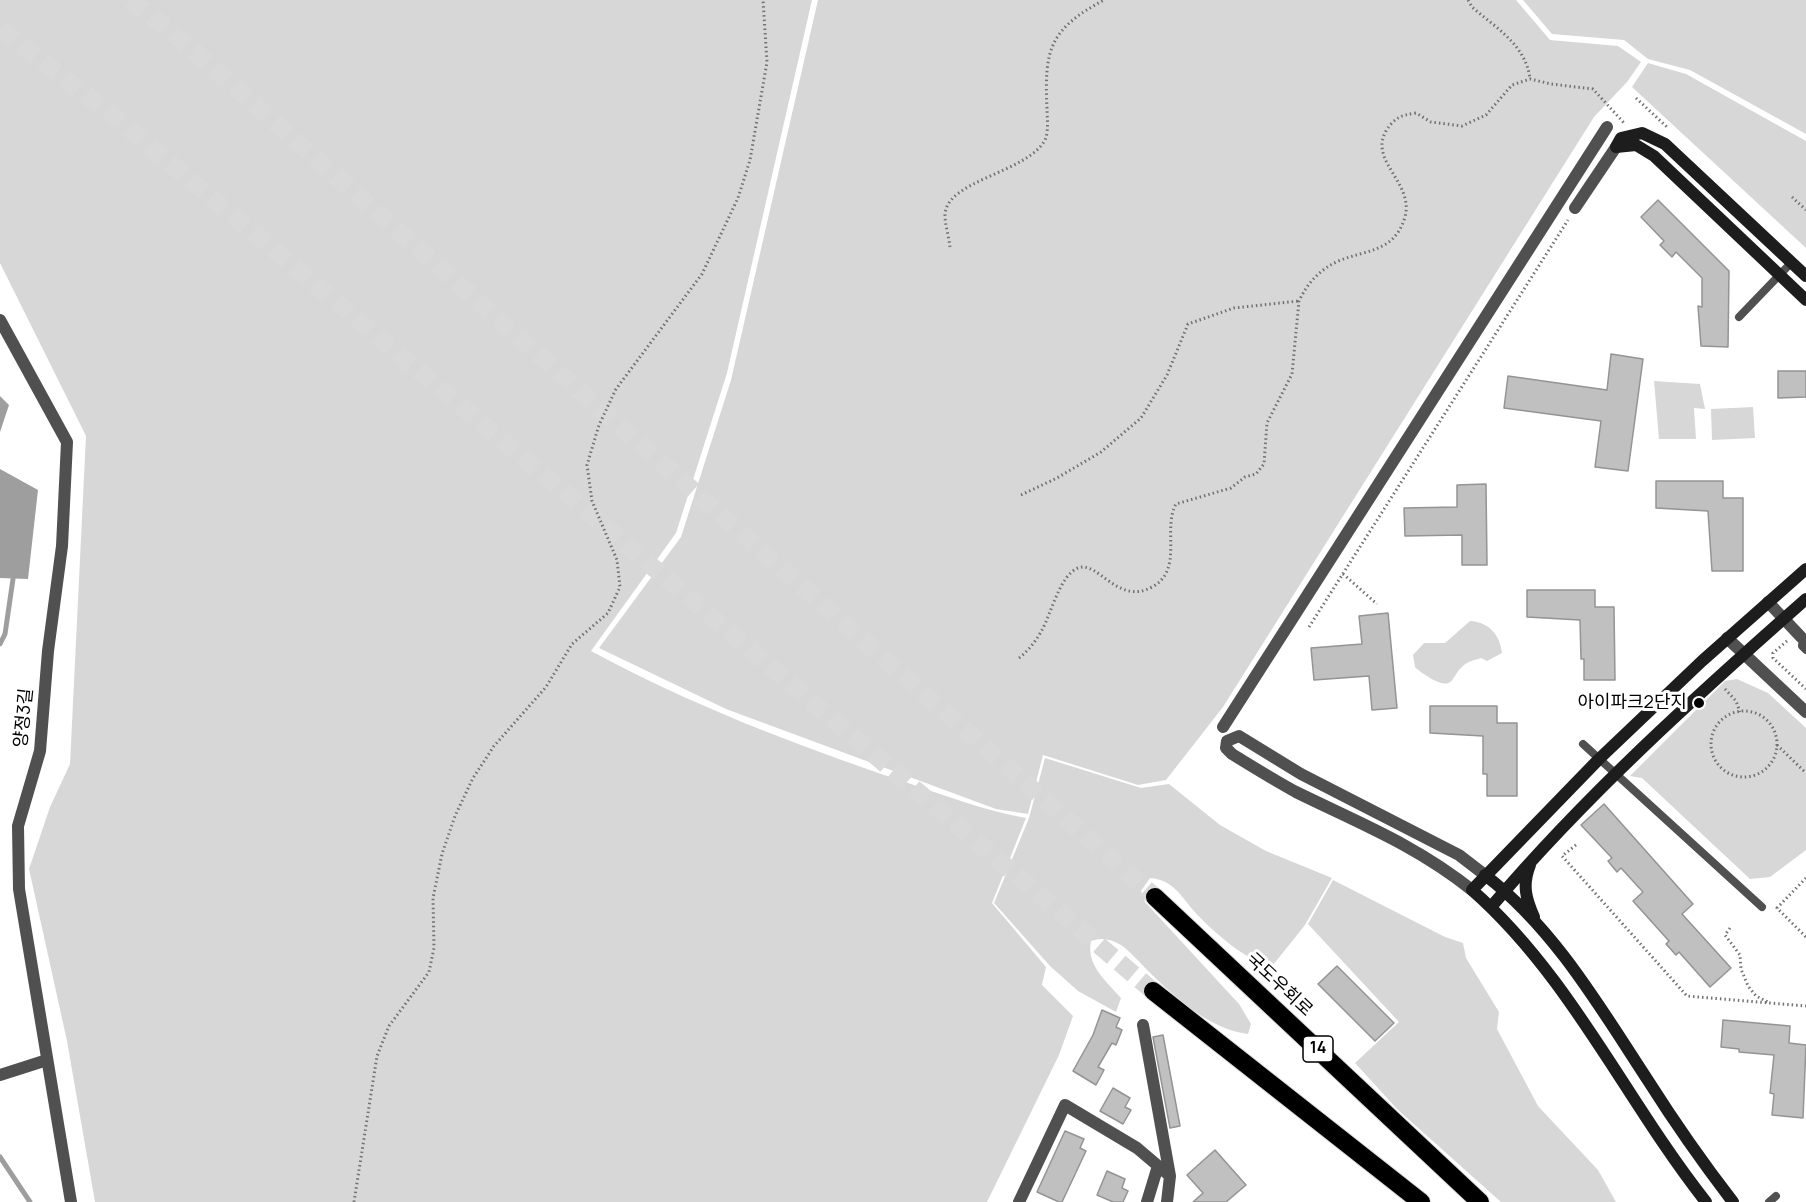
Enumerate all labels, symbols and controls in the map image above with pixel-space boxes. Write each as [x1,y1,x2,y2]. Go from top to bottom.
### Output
street label: 양정3길 [10,687,38,749]
place label: 아이파크2단지 [1577,692,1687,714]
marker: 아이파크2단지 [1692,696,1706,710]
street label: 국도우회로 [1241,949,1317,1021]
road number: 14 [1303,1036,1333,1062]

